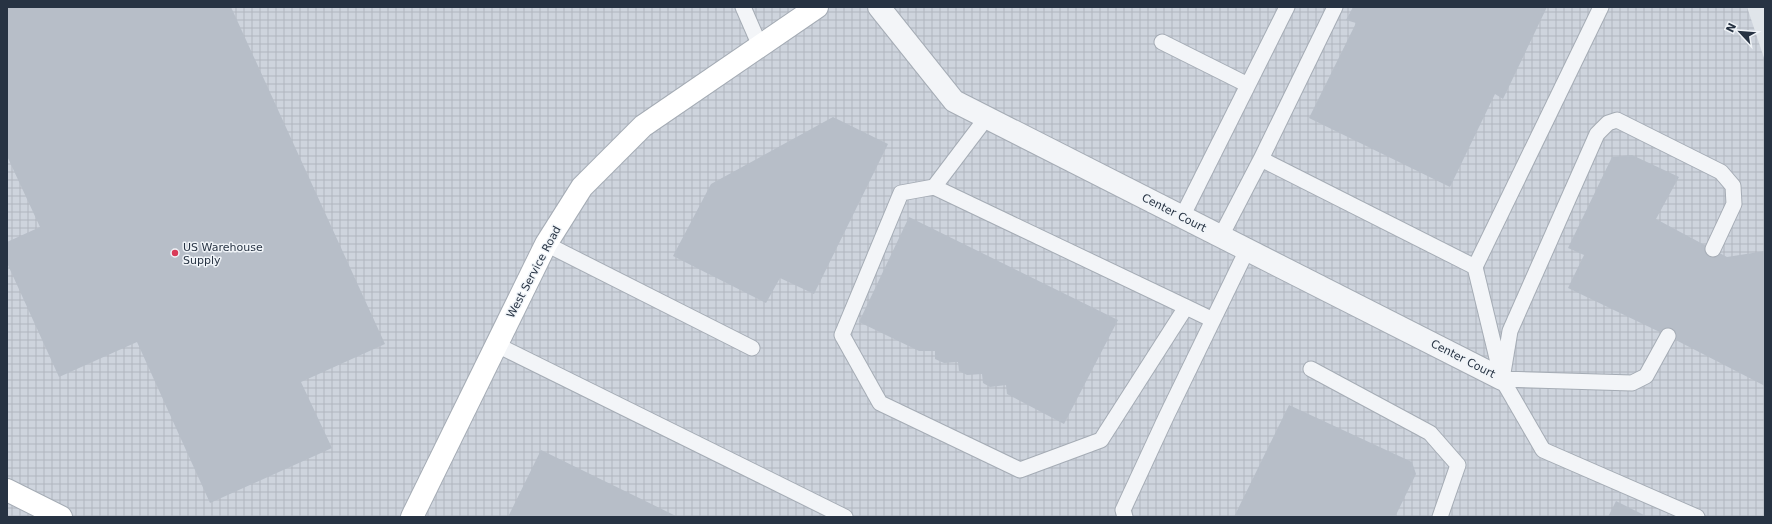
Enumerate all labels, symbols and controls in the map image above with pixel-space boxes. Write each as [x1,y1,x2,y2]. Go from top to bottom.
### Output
north arrow [1720,12,1760,52]
text: N [1724,21,1739,35]
street label: Center Court [1140,191,1209,235]
street label: West Service Road [504,224,564,320]
place label: US Warehouse Supply [183,241,263,267]
marker: US Warehouse Supply [170,248,180,258]
street label: Center Court [1429,337,1498,381]

